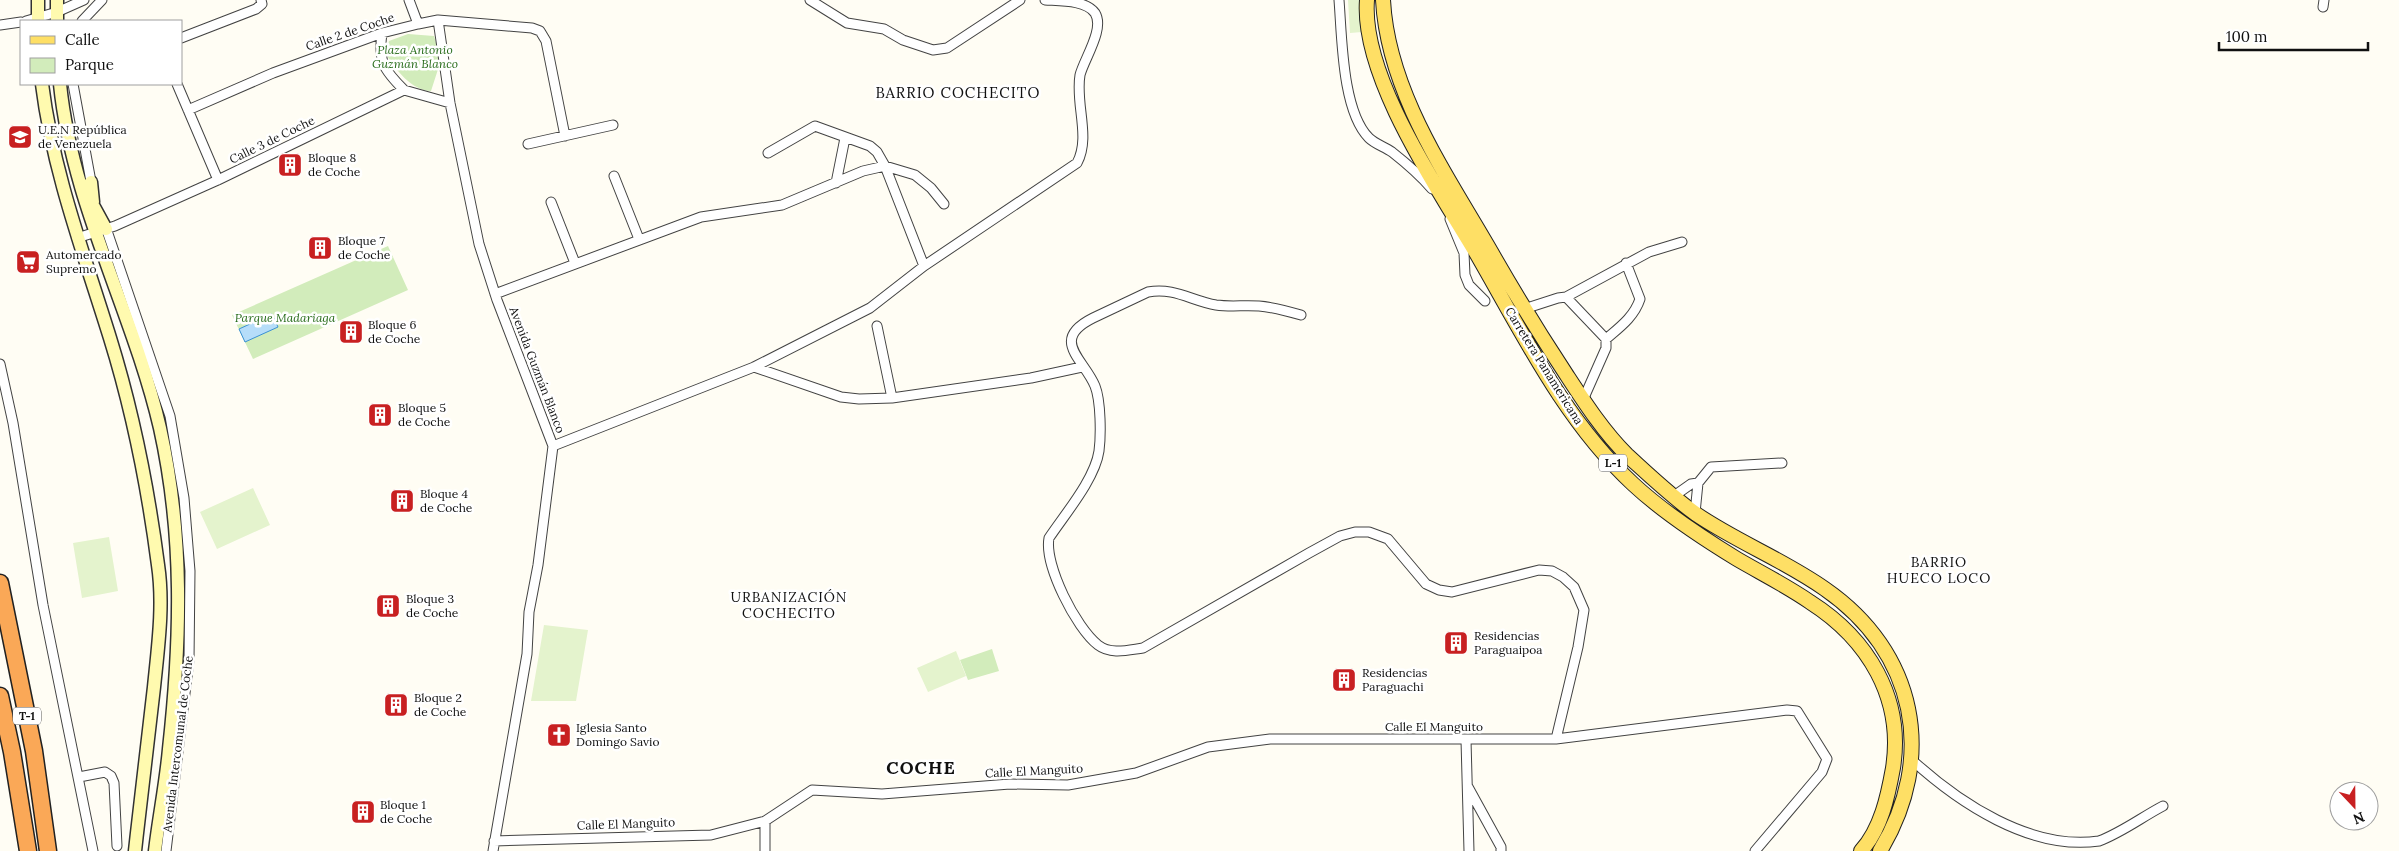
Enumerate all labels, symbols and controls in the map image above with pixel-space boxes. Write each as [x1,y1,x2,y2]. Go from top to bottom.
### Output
street label: Calle 2 de Coche [304,9,397,54]
legend [20,20,182,85]
scale bar [2219,20,2368,52]
text: 100 m [2226,27,2267,46]
text: Calle [65,30,100,49]
park label: Plaza Antonio Guzmán Blanco [372,42,458,71]
text: Parque [65,55,114,74]
district label: BARRIO COCHECITO [876,83,1040,102]
street label: Calle 3 de Coche [227,112,317,167]
place label: U.E.N República de Venezuela [38,122,127,151]
school or university icon: U.E.N República de Venezuela [7,124,33,150]
place label: Bloque 8 de Coche [308,150,361,179]
building icon: Bloque 8 de Coche [277,152,303,178]
place label: Bloque 7 de Coche [338,233,391,262]
building icon: Bloque 7 de Coche [307,235,333,261]
place label: Automercado Supremo [45,247,121,276]
supermarket icon: Automercado Supremo [15,249,41,275]
street label: Avenida Guzmán Blanco [506,304,569,435]
street label: Carretera Panamericana [1502,304,1587,427]
park label: Parque Madariaga [235,310,336,325]
place label: Bloque 6 de Coche [368,317,421,346]
building icon: Bloque 6 de Coche [338,319,364,345]
place label: Bloque 5 de Coche [398,400,451,429]
building icon: Bloque 5 de Coche [367,402,393,428]
road number: L-1 [1599,454,1627,472]
place label: Bloque 4 de Coche [420,486,473,515]
building icon: Bloque 4 de Coche [389,488,415,514]
district label: BARRIO HUECO LOCO [1887,553,1991,587]
district label: URBANIZACIÓN COCHECITO [731,588,847,622]
place label: Bloque 3 de Coche [406,591,459,620]
building icon: Bloque 3 de Coche [375,593,401,619]
place label: Residencias Paraguaipoa [1474,628,1542,657]
building icon: Residencias Paraguaipoa [1443,630,1469,656]
street label: Avenida Intercomunal de Coche [159,654,196,834]
place label: Residencias Paraguachi [1362,665,1428,694]
building icon: Residencias Paraguachi [1331,667,1357,693]
place label: Bloque 2 de Coche [414,690,467,719]
building icon: Bloque 2 de Coche [383,692,409,718]
road number: T-1 [13,708,41,724]
street label: Calle El Manguito [1385,719,1483,734]
place label: Iglesia Santo Domingo Savio [576,720,659,749]
church icon: Iglesia Santo Domingo Savio [546,722,572,748]
district label: COCHE [886,756,956,779]
street label: Calle El Manguito [985,760,1083,781]
north arrow [2329,781,2379,831]
place label: Bloque 1 de Coche [380,797,433,826]
building icon: Bloque 1 de Coche [350,799,376,825]
text: N [2350,808,2367,828]
street label: Calle El Manguito [577,814,675,833]

